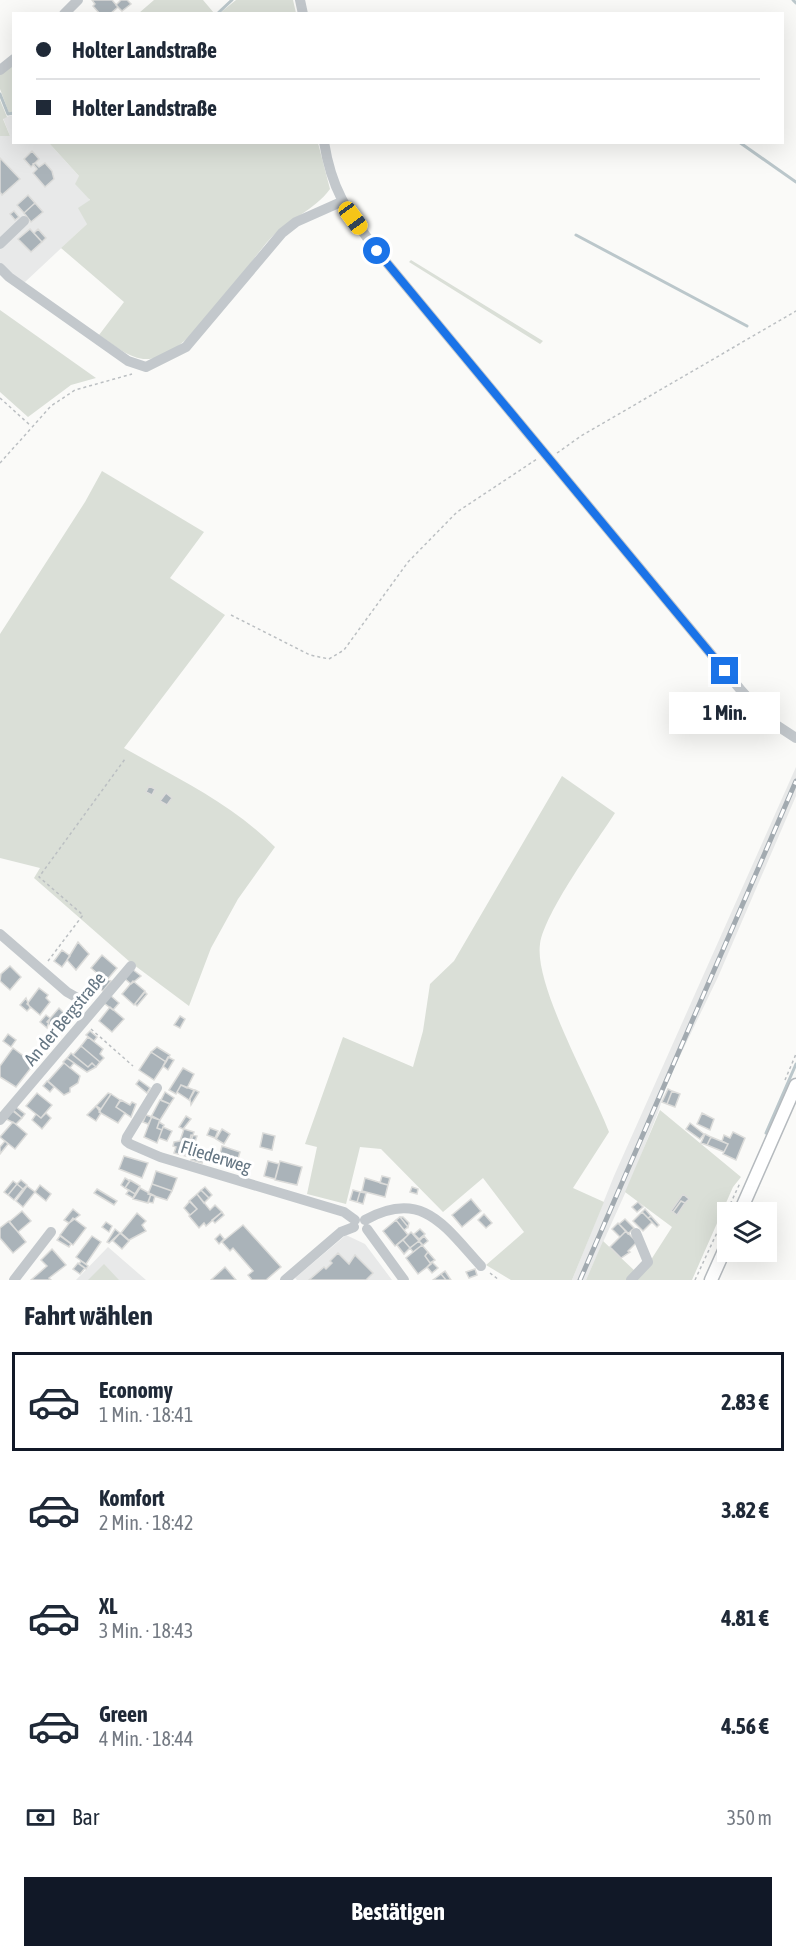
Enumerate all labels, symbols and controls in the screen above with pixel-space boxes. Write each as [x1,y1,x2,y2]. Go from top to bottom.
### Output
text: Holter Landstraße [72,37,217,63]
text: Holter Landstraße [72,95,217,121]
car [335,198,371,238]
route start [363,237,390,264]
route end [711,657,738,684]
callout: 1 Min. [670,692,780,734]
text: 1 Min. [703,701,746,724]
street label: An der Bergstraße [20,968,110,1070]
street label: Fliederweg [178,1136,254,1177]
map controls [717,1202,777,1262]
button: layers [717,1202,777,1262]
text: Fahrt wählen [24,1300,153,1331]
icon: car [27,1375,81,1429]
text: Economy [99,1377,173,1403]
text: 2.83 € [721,1389,769,1415]
text: 1 Min. · 18:41 [99,1403,193,1426]
icon: car [27,1483,81,1537]
text: Komfort [99,1485,165,1511]
text: 3.82 € [721,1497,769,1523]
text: 2 Min. · 18:42 [99,1511,193,1534]
icon: car [27,1591,81,1645]
text: XL [99,1593,117,1619]
text: 4.81 € [721,1605,769,1631]
text: 3 Min. · 18:43 [99,1619,193,1642]
icon: car [27,1699,81,1753]
text: Green [99,1701,148,1727]
text: 4.56 € [721,1713,769,1739]
text: 4 Min. · 18:44 [99,1727,193,1750]
icon: cash [24,1801,57,1834]
text: Bar [72,1804,99,1830]
text: 350 m [727,1806,772,1829]
button: Bestätigen [24,1877,772,1946]

